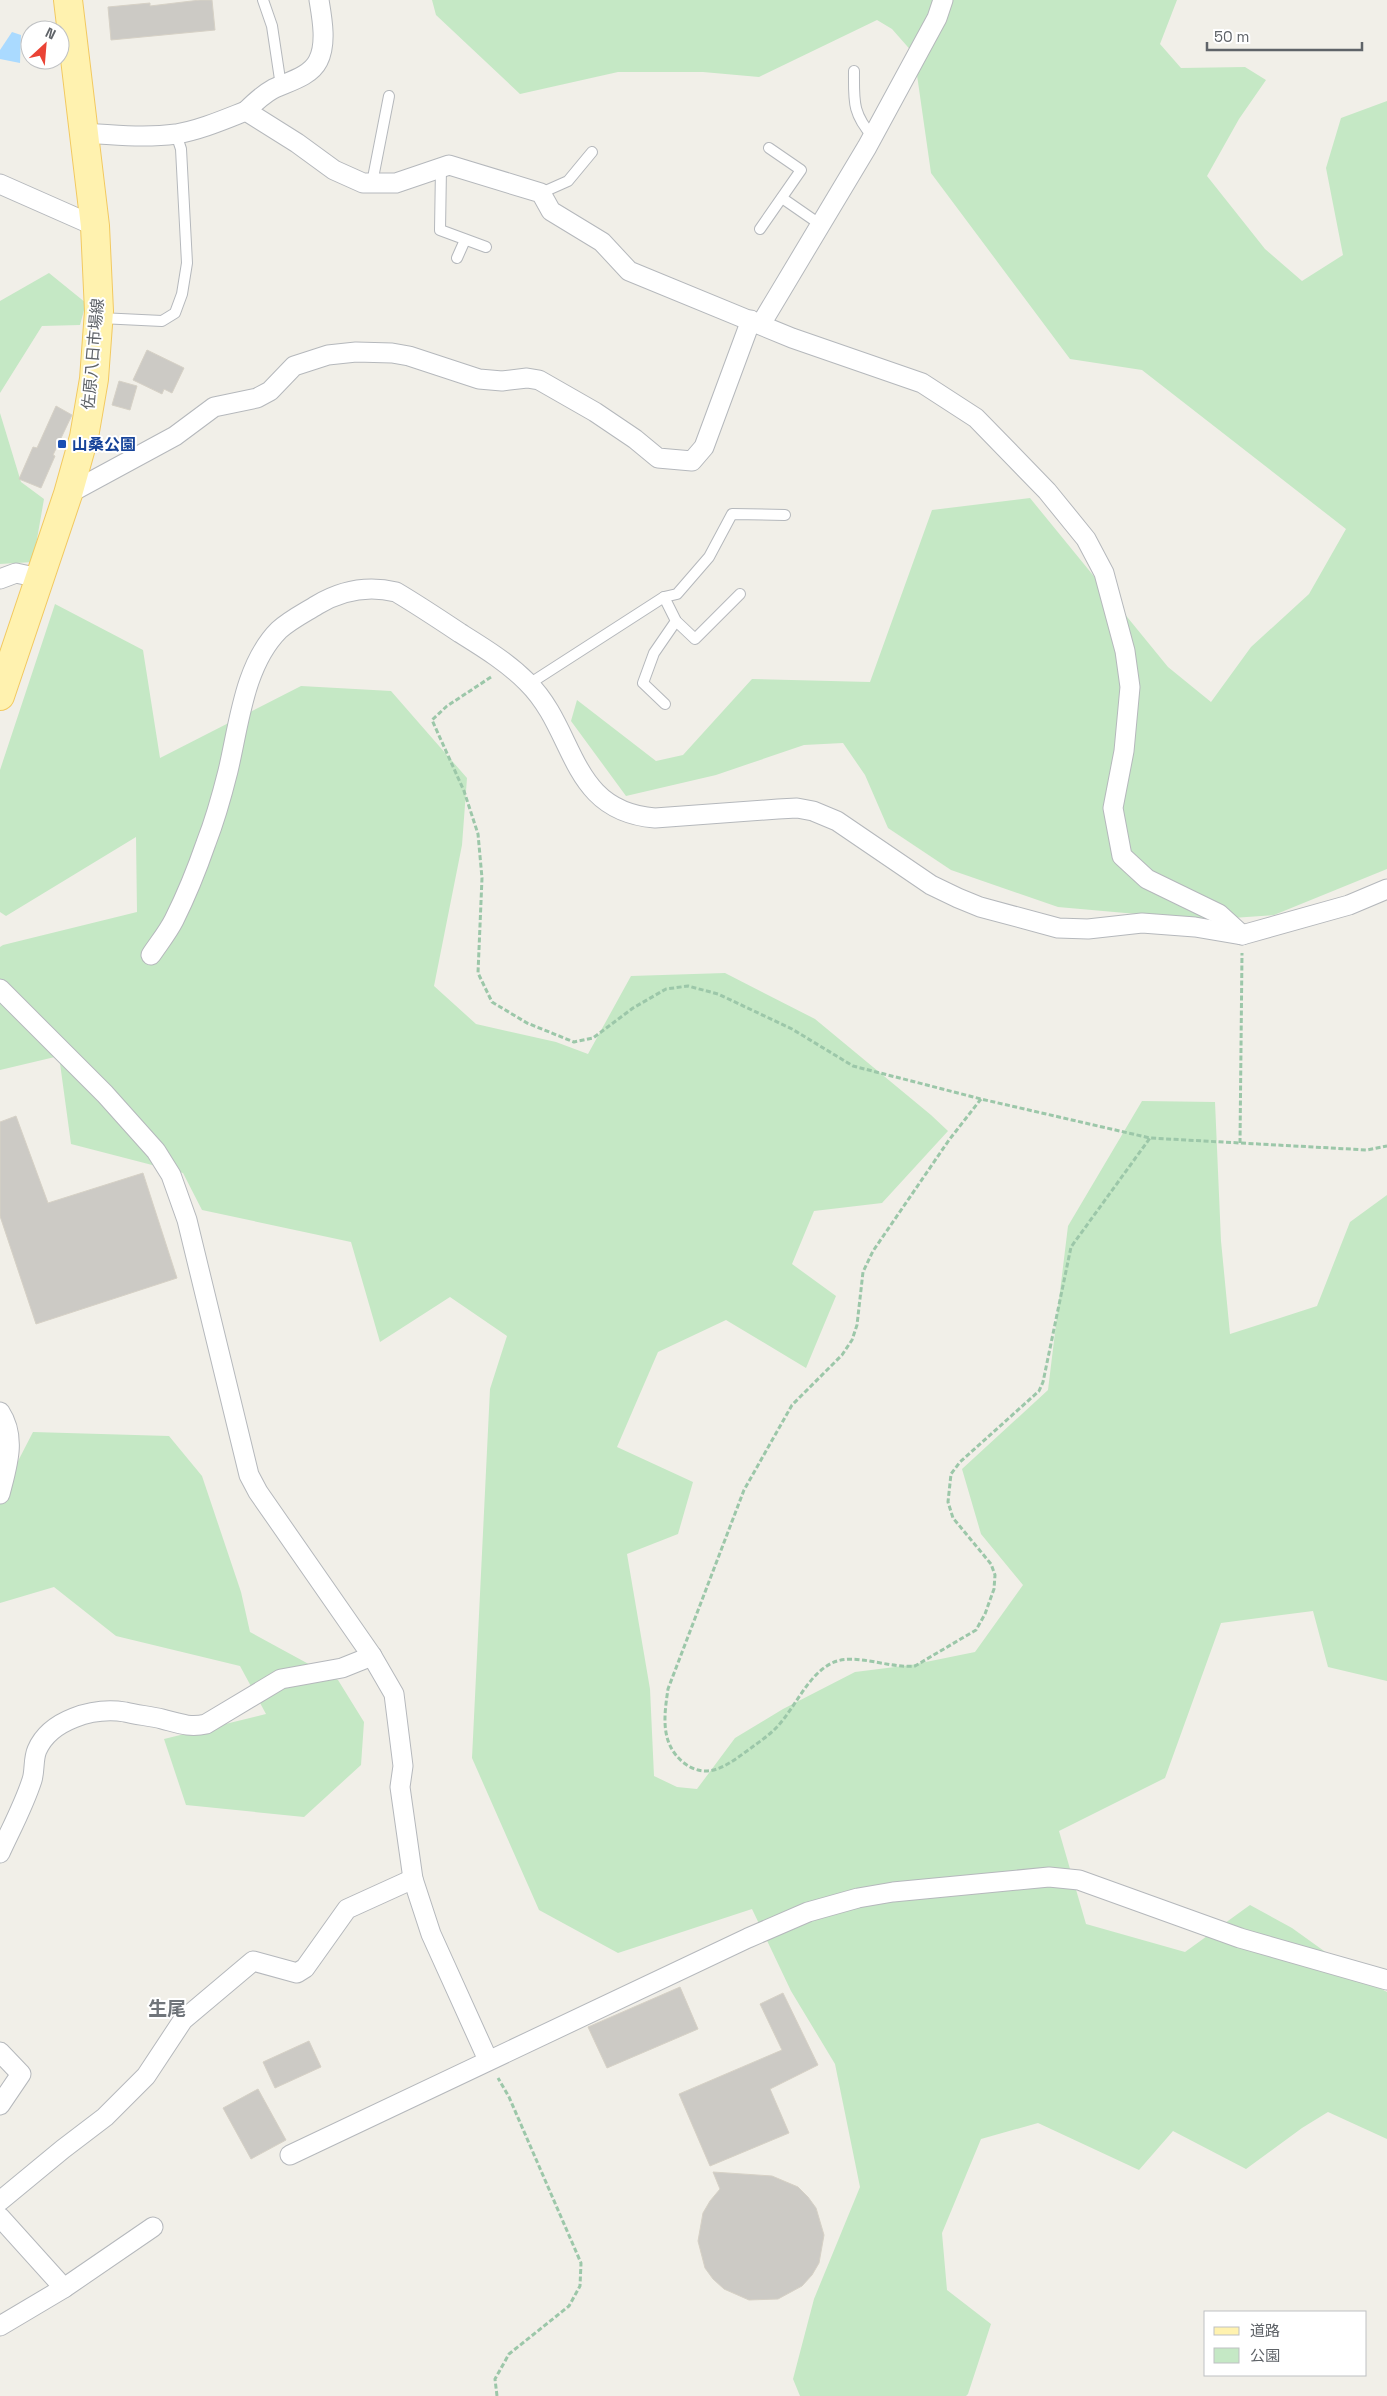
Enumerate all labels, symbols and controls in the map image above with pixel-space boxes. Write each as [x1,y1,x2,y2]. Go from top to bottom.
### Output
north arrow [20,20,70,70]
scale bar [1207,20,1362,52]
text: N [43,23,59,43]
text: 50 m [1214,27,1249,46]
street label: 佐原八日市場線 [78,297,108,411]
place label: 山桑公園 [72,434,136,455]
marker: 山桑公園 [56,438,68,450]
district label: 生尾 [148,1996,186,2021]
legend [1204,2311,1367,2376]
text: 道路 [1250,2321,1280,2340]
text: 公園 [1250,2346,1280,2365]

